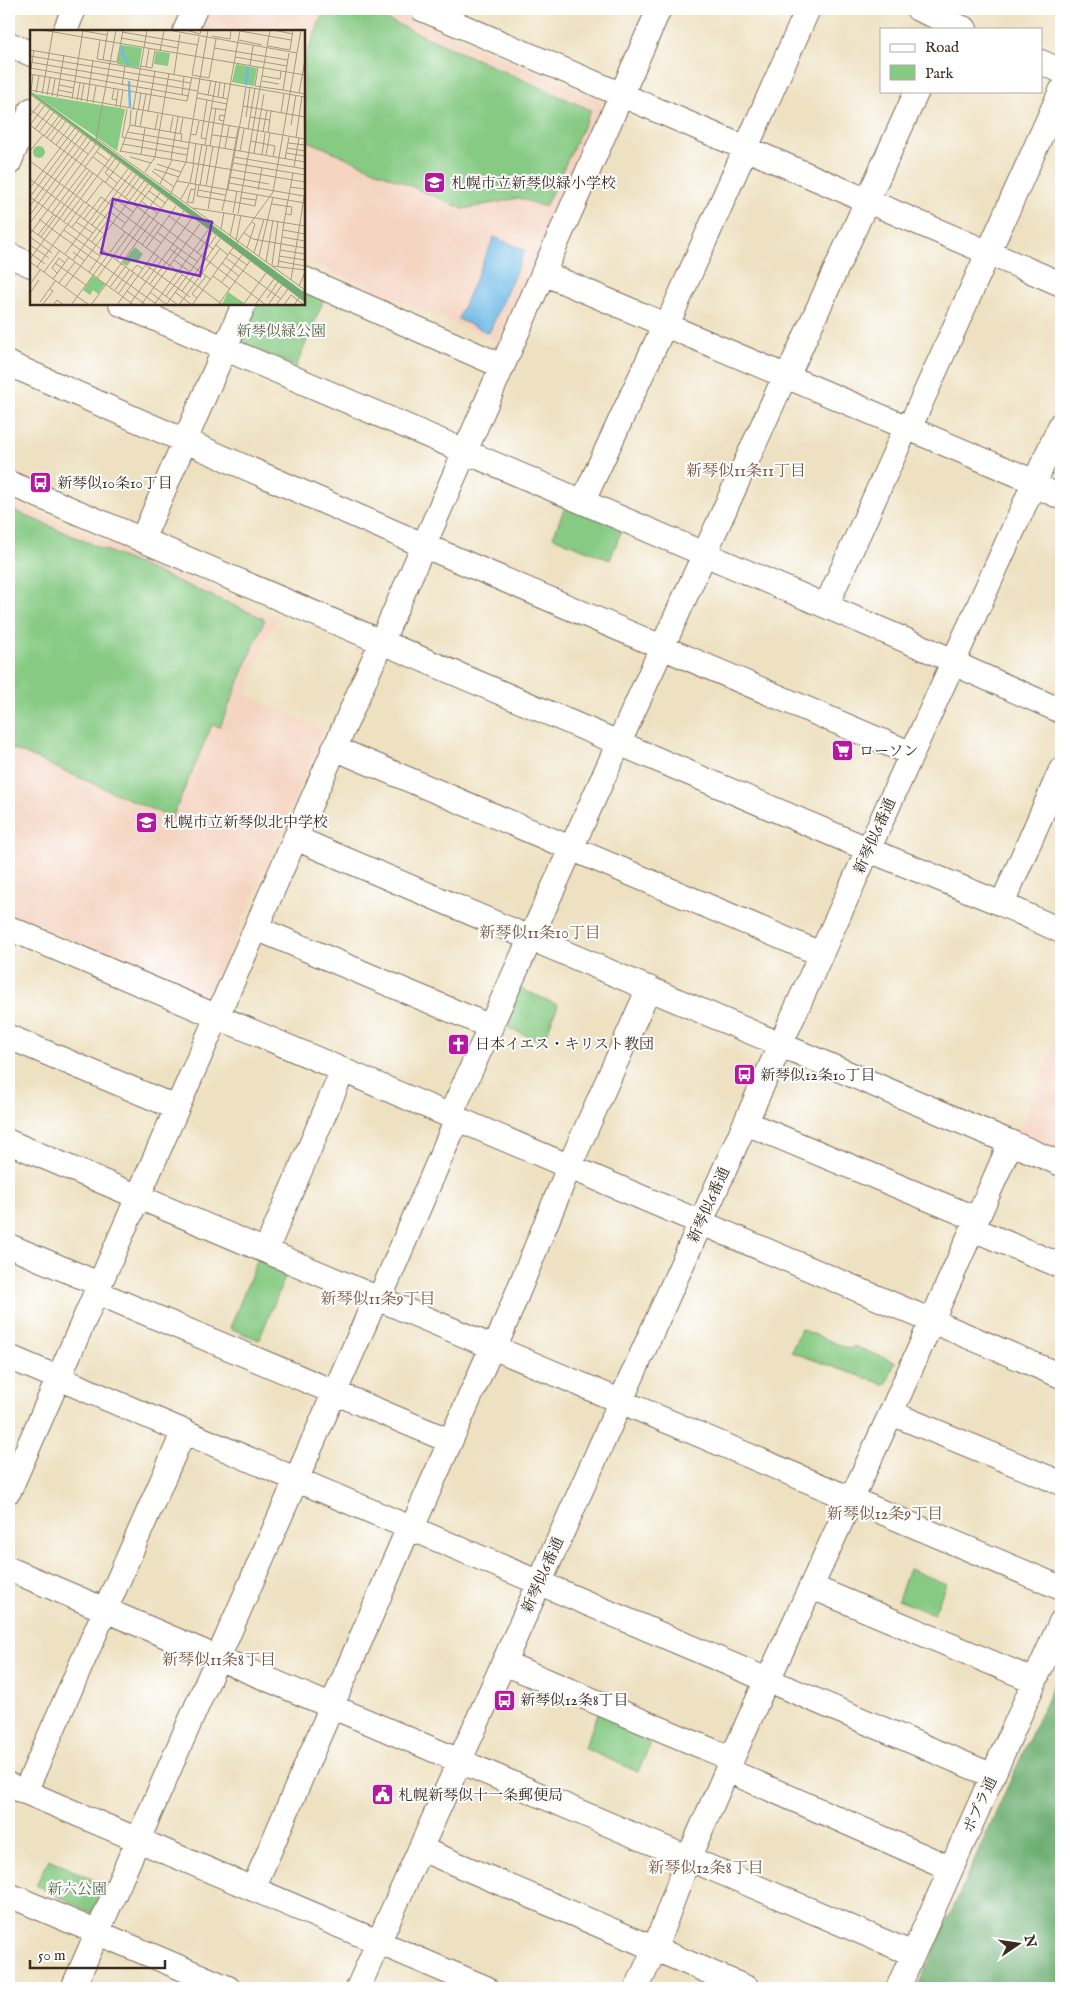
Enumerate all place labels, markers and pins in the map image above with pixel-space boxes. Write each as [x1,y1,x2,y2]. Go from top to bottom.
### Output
school or university icon: 札幌市立新琴似緑小学校 [423,171,447,195]
place label: 札幌市立新琴似緑小学校 [451,174,616,193]
bus stop icon: 新琴似10条10丁目 [29,471,53,495]
place label: 新琴似10条10丁目 [57,474,173,493]
supermarket icon: ローソン [831,739,855,763]
place label: ローソン [859,742,918,761]
school or university icon: 札幌市立新琴似北中学校 [135,810,159,834]
place label: 札幌市立新琴似北中学校 [163,813,328,832]
church icon: 日本イエス・キリスト教団 [447,1032,471,1056]
place label: 日本イエス・キリスト教団 [475,1035,654,1054]
bus stop icon: 新琴似12条10丁目 [732,1063,756,1087]
place label: 新琴似12条10丁目 [760,1066,876,1085]
bus stop icon: 新琴似12条8丁目 [492,1688,516,1712]
place label: 新琴似12条8丁目 [520,1691,629,1710]
public building icon: 札幌新琴似十一条郵便局 [370,1783,394,1807]
place label: 札幌新琴似十一条郵便局 [398,1786,563,1805]

